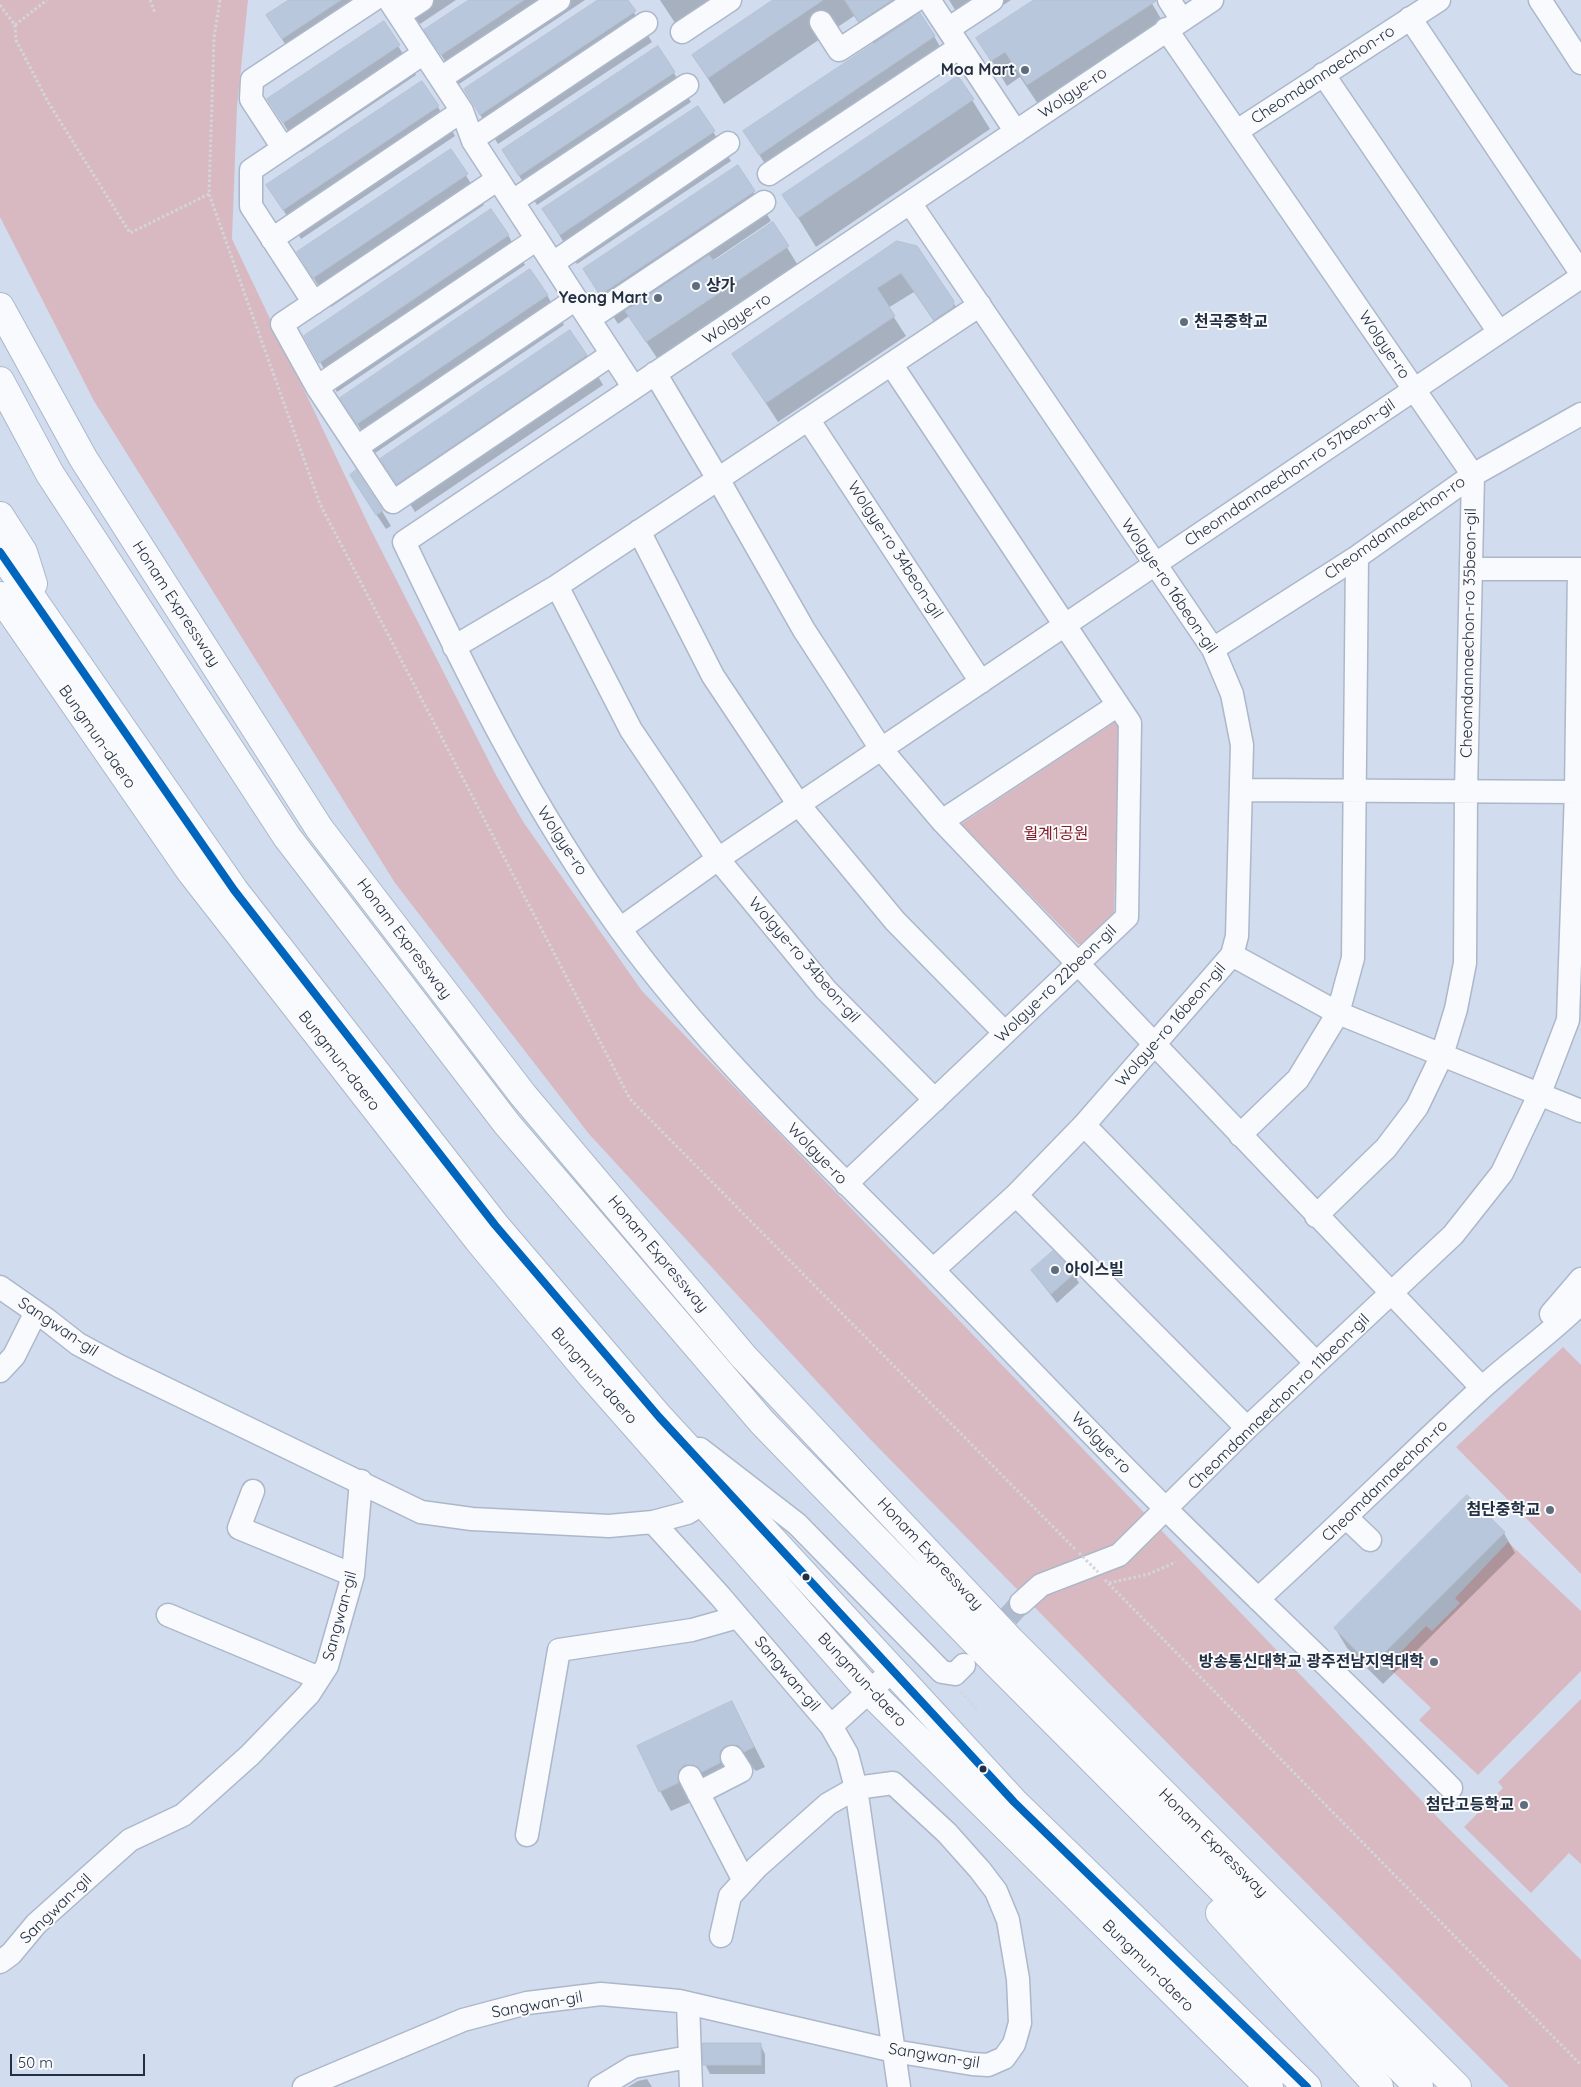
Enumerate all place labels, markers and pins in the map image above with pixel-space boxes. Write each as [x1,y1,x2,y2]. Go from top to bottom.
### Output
place label: Moa Mart [941,60,1015,80]
marker: Moa Mart [1019,64,1031,76]
place label: 상가 [706,276,735,296]
marker: 상가 [690,280,702,292]
place label: Yeong Mart [559,288,648,308]
marker: Yeong Mart [652,292,664,304]
place label: 천곡중학교 [1194,312,1268,332]
marker: 천곡중학교 [1178,316,1190,328]
place label: 아이스빌 [1065,1260,1124,1280]
marker: 아이스빌 [1049,1264,1061,1276]
place label: 첨단중학교 [1466,1500,1540,1520]
marker: 첨단중학교 [1544,1504,1556,1516]
unlabelled marker [801,1572,811,1582]
place label: 방송통신대학교 광주전남지역대학 [1199,1652,1424,1672]
marker: 방송통신대학교 광주전남지역대학 [1428,1656,1440,1668]
unlabelled marker [978,1764,988,1774]
place label: 첨단고등학교 [1426,1795,1514,1815]
marker: 첨단고등학교 [1518,1799,1530,1811]

